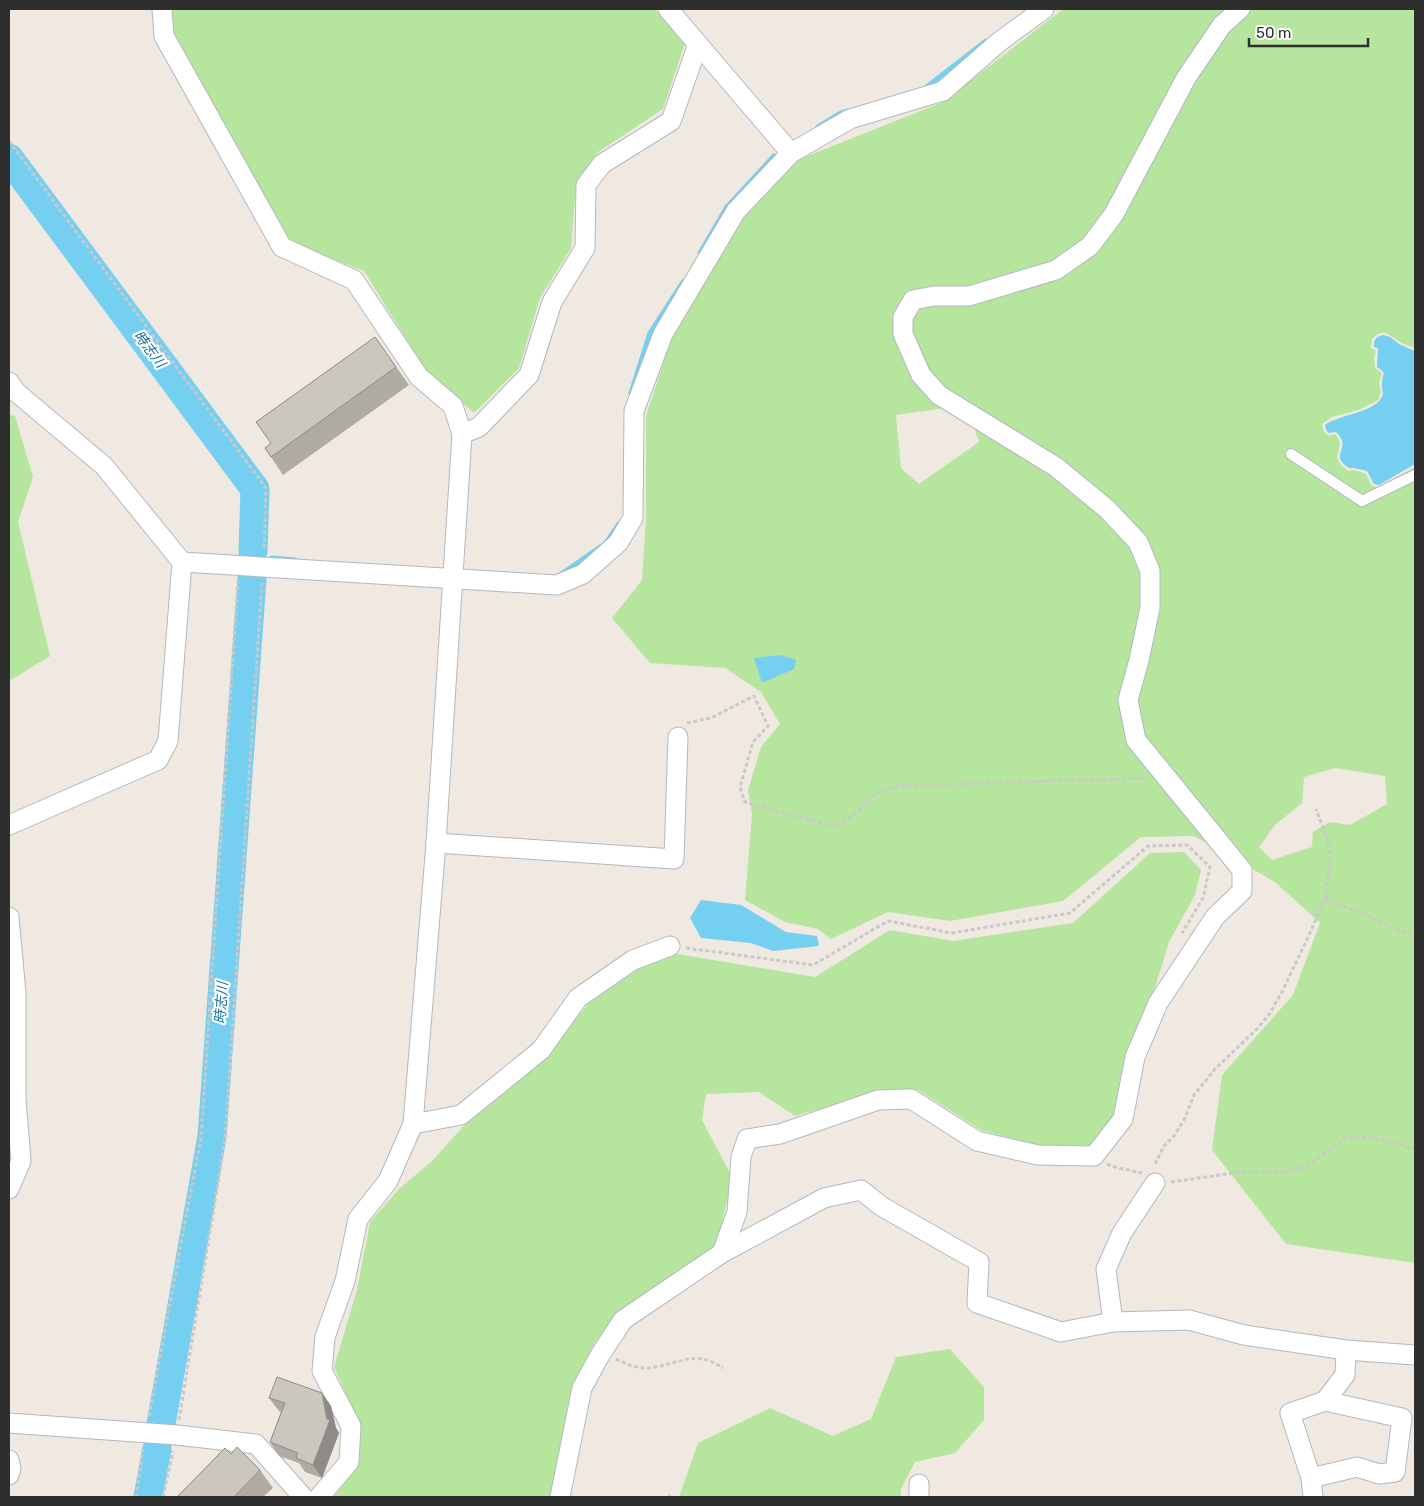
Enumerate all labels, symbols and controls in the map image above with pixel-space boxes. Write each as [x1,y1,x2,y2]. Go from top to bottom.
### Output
scale bar [1249,15,1368,47]
text: 50 m [1256,24,1291,42]
water label: 時志川 [130,327,170,373]
water label: 時志川 [212,979,232,1025]

